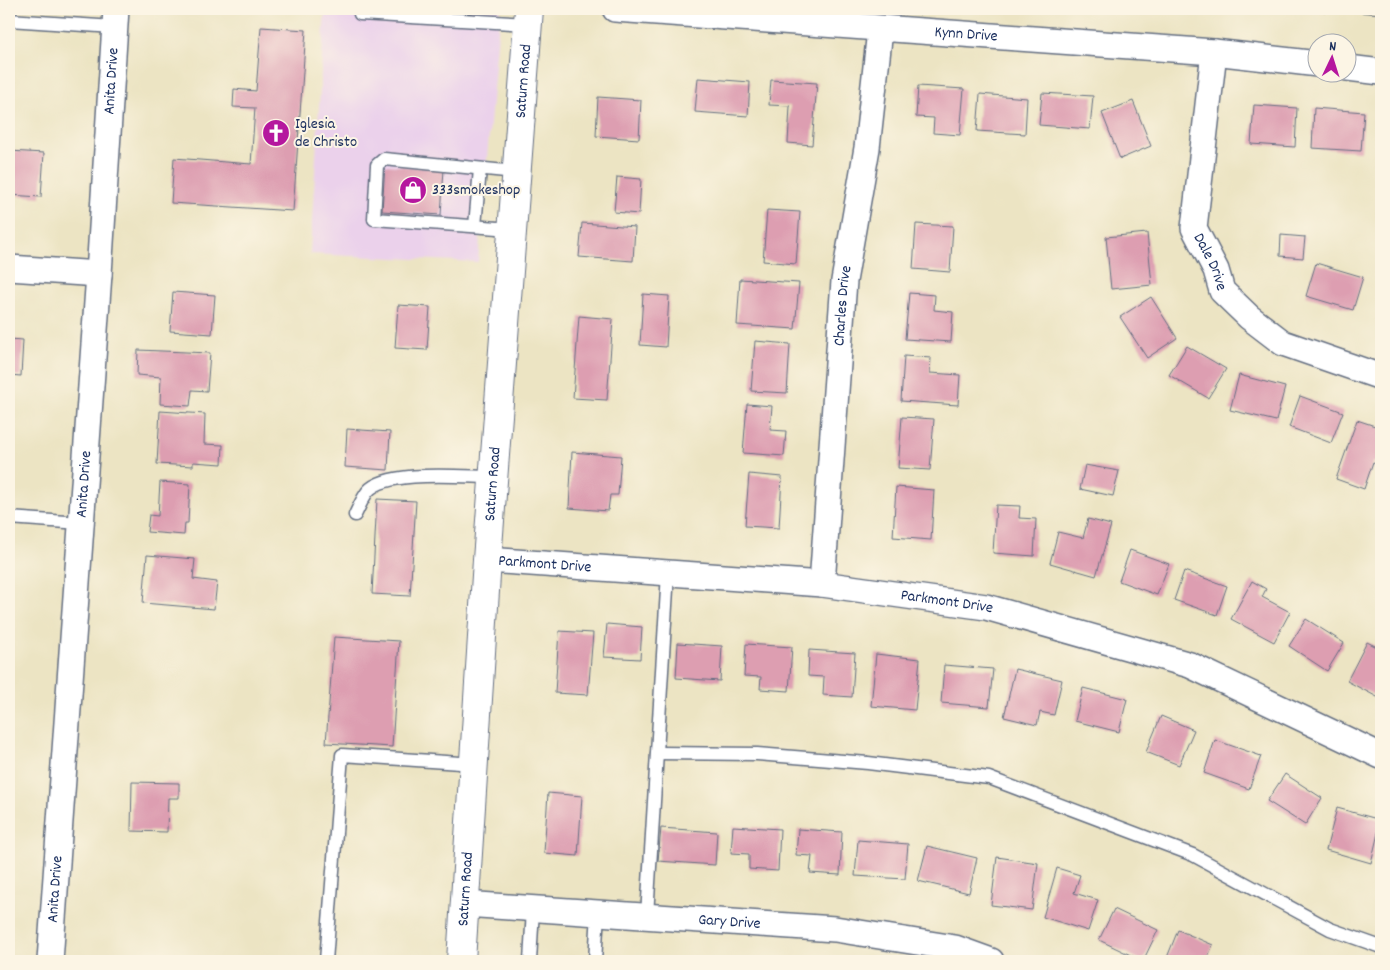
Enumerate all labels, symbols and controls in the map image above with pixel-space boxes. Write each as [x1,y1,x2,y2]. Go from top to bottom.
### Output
street label: Kynn Drive [934,20,998,48]
north arrow [1308,32,1358,82]
text: N [1329,37,1337,57]
street label: Saturn Road [509,43,538,119]
street label: Anita Drive [98,47,125,115]
place label: Iglesia de Christo [295,113,357,154]
church icon: Iglesia de Christo [261,118,291,148]
shop icon: 333smokeshop [398,175,428,205]
place label: 333smokeshop [432,179,520,202]
street label: Dale Drive [1187,229,1233,293]
street label: Charles Drive [828,264,858,347]
street label: Saturn Road [478,446,507,522]
street label: Anita Drive [70,450,98,518]
street label: Parkmont Drive [498,549,592,579]
street label: Parkmont Drive [899,584,996,620]
street label: Saturn Road [452,851,480,927]
street label: Anita Drive [41,855,69,923]
street label: Gary Drive [697,908,761,935]

